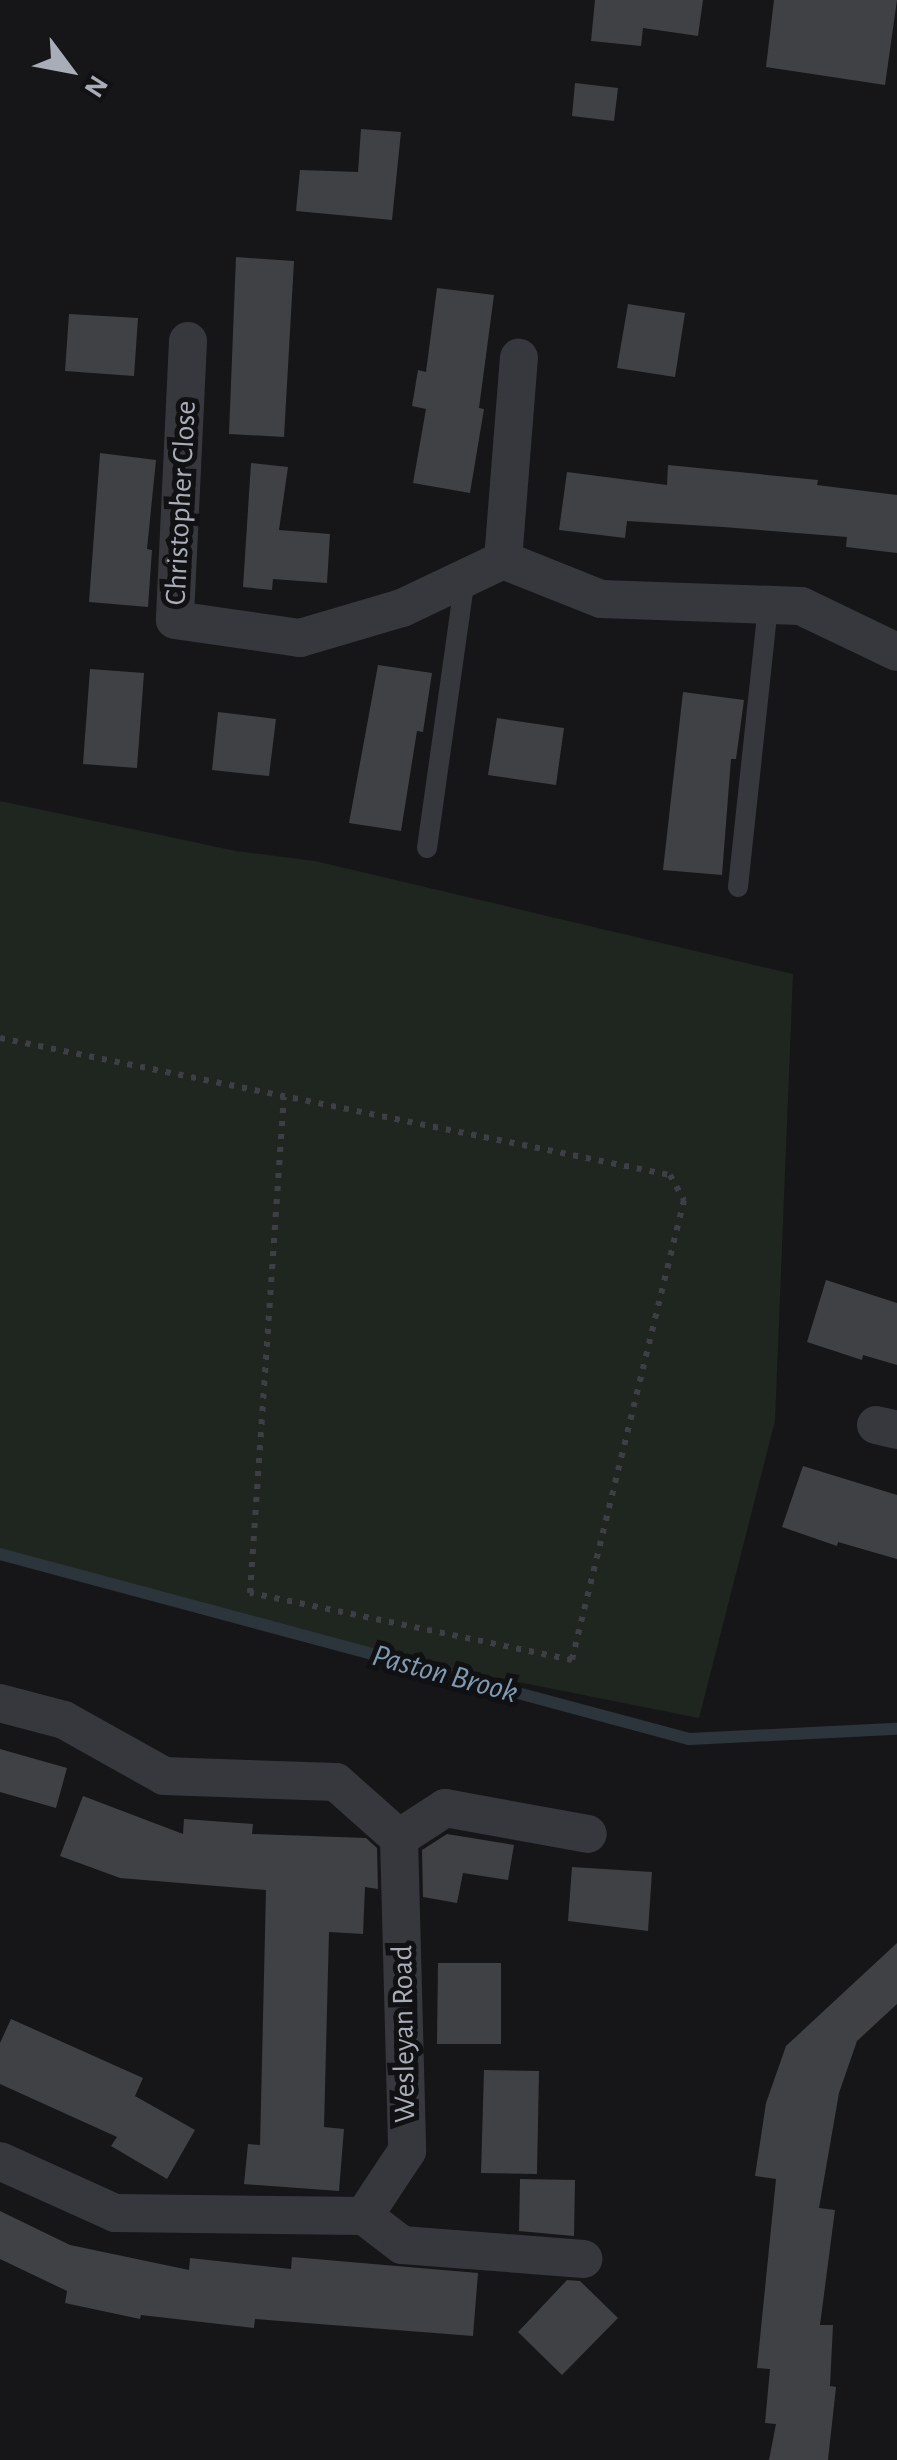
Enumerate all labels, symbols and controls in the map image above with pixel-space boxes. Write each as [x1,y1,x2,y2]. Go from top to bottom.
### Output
north arrow [20,20,120,120]
text: N [78,70,112,102]
street label: Christopher Close [158,400,204,606]
water label: Paston Brook [368,1636,522,1712]
street label: Wesleyan Road [384,1945,424,2123]

